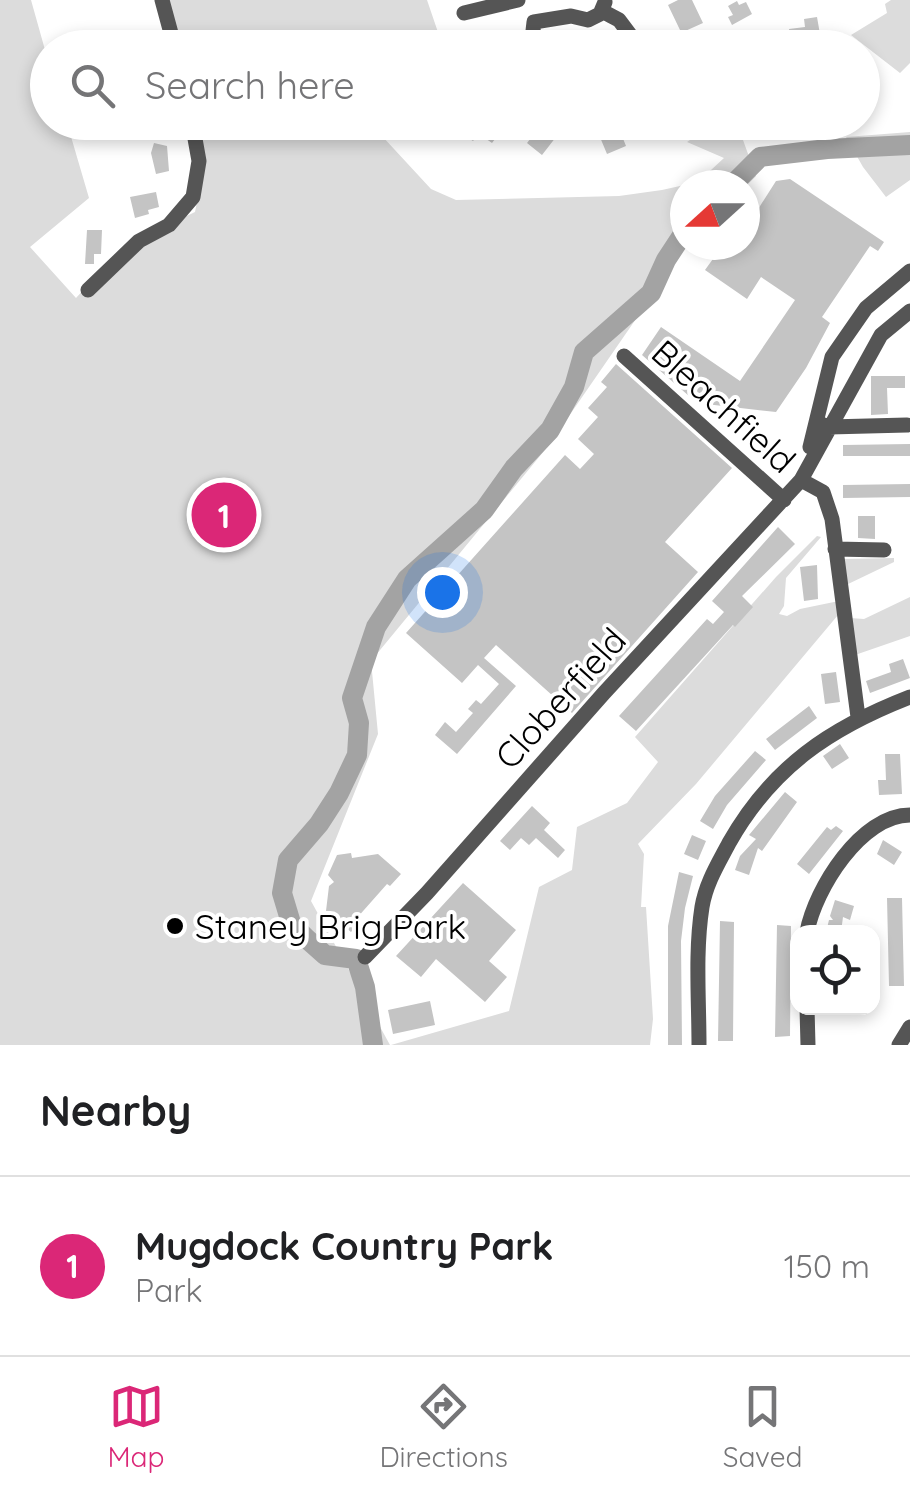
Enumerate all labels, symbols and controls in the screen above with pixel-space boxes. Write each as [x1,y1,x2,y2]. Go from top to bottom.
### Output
search box [30,30,880,140]
icon: search [65,58,120,113]
text: Search here [145,61,355,109]
north arrow [670,170,760,260]
street label: Bleachfield [643,330,805,482]
pin: 1 [192,478,256,552]
your location [417,567,468,618]
street label: Cloberfield [485,618,635,778]
place label: Staney Brig Park [195,904,466,948]
marker: Staney Brig Park [164,915,186,937]
map controls [790,925,880,1015]
button: locate [790,925,880,1015]
text: Nearby [40,1084,191,1137]
text: Mugdock Country Park [135,1222,553,1270]
text: 1 [66,1246,79,1286]
text: 150 m [784,1246,870,1286]
text: Park [135,1270,203,1310]
tab: Map [107,1379,165,1474]
tab: Directions [379,1379,508,1474]
tab: Saved [723,1379,803,1474]

